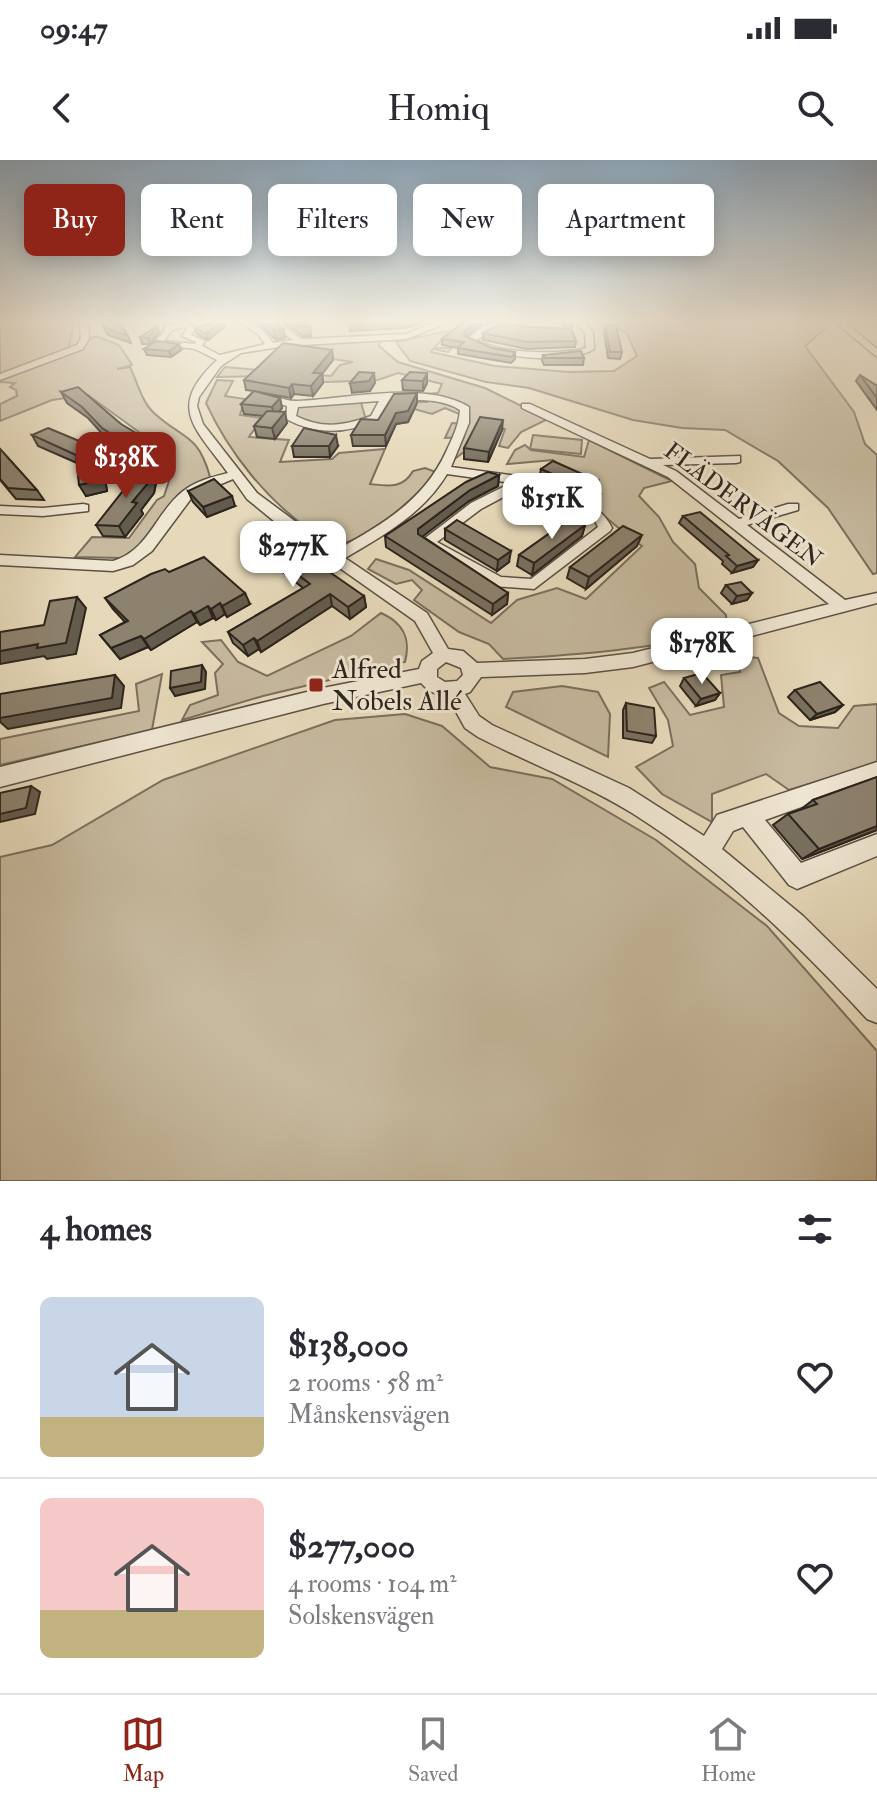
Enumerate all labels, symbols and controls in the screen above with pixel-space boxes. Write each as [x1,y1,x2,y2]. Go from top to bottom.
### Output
text: 09:47 [40,10,107,47]
icon: back [40,86,84,130]
text: Homiq [387,86,490,131]
icon: search [793,86,837,130]
chip: Buy [24,184,125,256]
chip: Rent [141,184,252,256]
chip: Filters [268,184,397,256]
chip: New [413,184,522,256]
chip: Apartment [538,184,714,256]
pin: $138K [70,432,182,500]
street label: FLÄDERVÄGEN [658,435,829,575]
text: $138K [94,442,158,474]
pin: $151K [496,473,608,541]
text: $151K [521,483,583,515]
pin: $277K [237,521,349,589]
text: $277K [258,531,328,563]
pin: $178K [646,618,758,686]
text: $178K [669,628,735,660]
place label: Alfred Nobels Allé [331,652,462,719]
marker: Alfred Nobels Allé [307,676,325,694]
icon: filters [793,1207,837,1251]
text: 4 homes [40,1208,152,1251]
text: $138,000 [288,1324,409,1367]
icon: home [104,1329,200,1425]
icon: heart [793,1355,837,1399]
text: 2 rooms · 58 m² [288,1367,443,1399]
text: Månskensvägen [288,1399,450,1431]
text: $277,000 [288,1525,415,1568]
icon: home [104,1530,200,1626]
icon: heart [793,1556,837,1600]
text: 4 rooms · 104 m² [288,1568,457,1600]
text: Solskensvägen [288,1600,435,1632]
tab: Map [121,1712,165,1788]
tab: Saved [408,1712,458,1788]
tab: Home [701,1712,756,1788]

